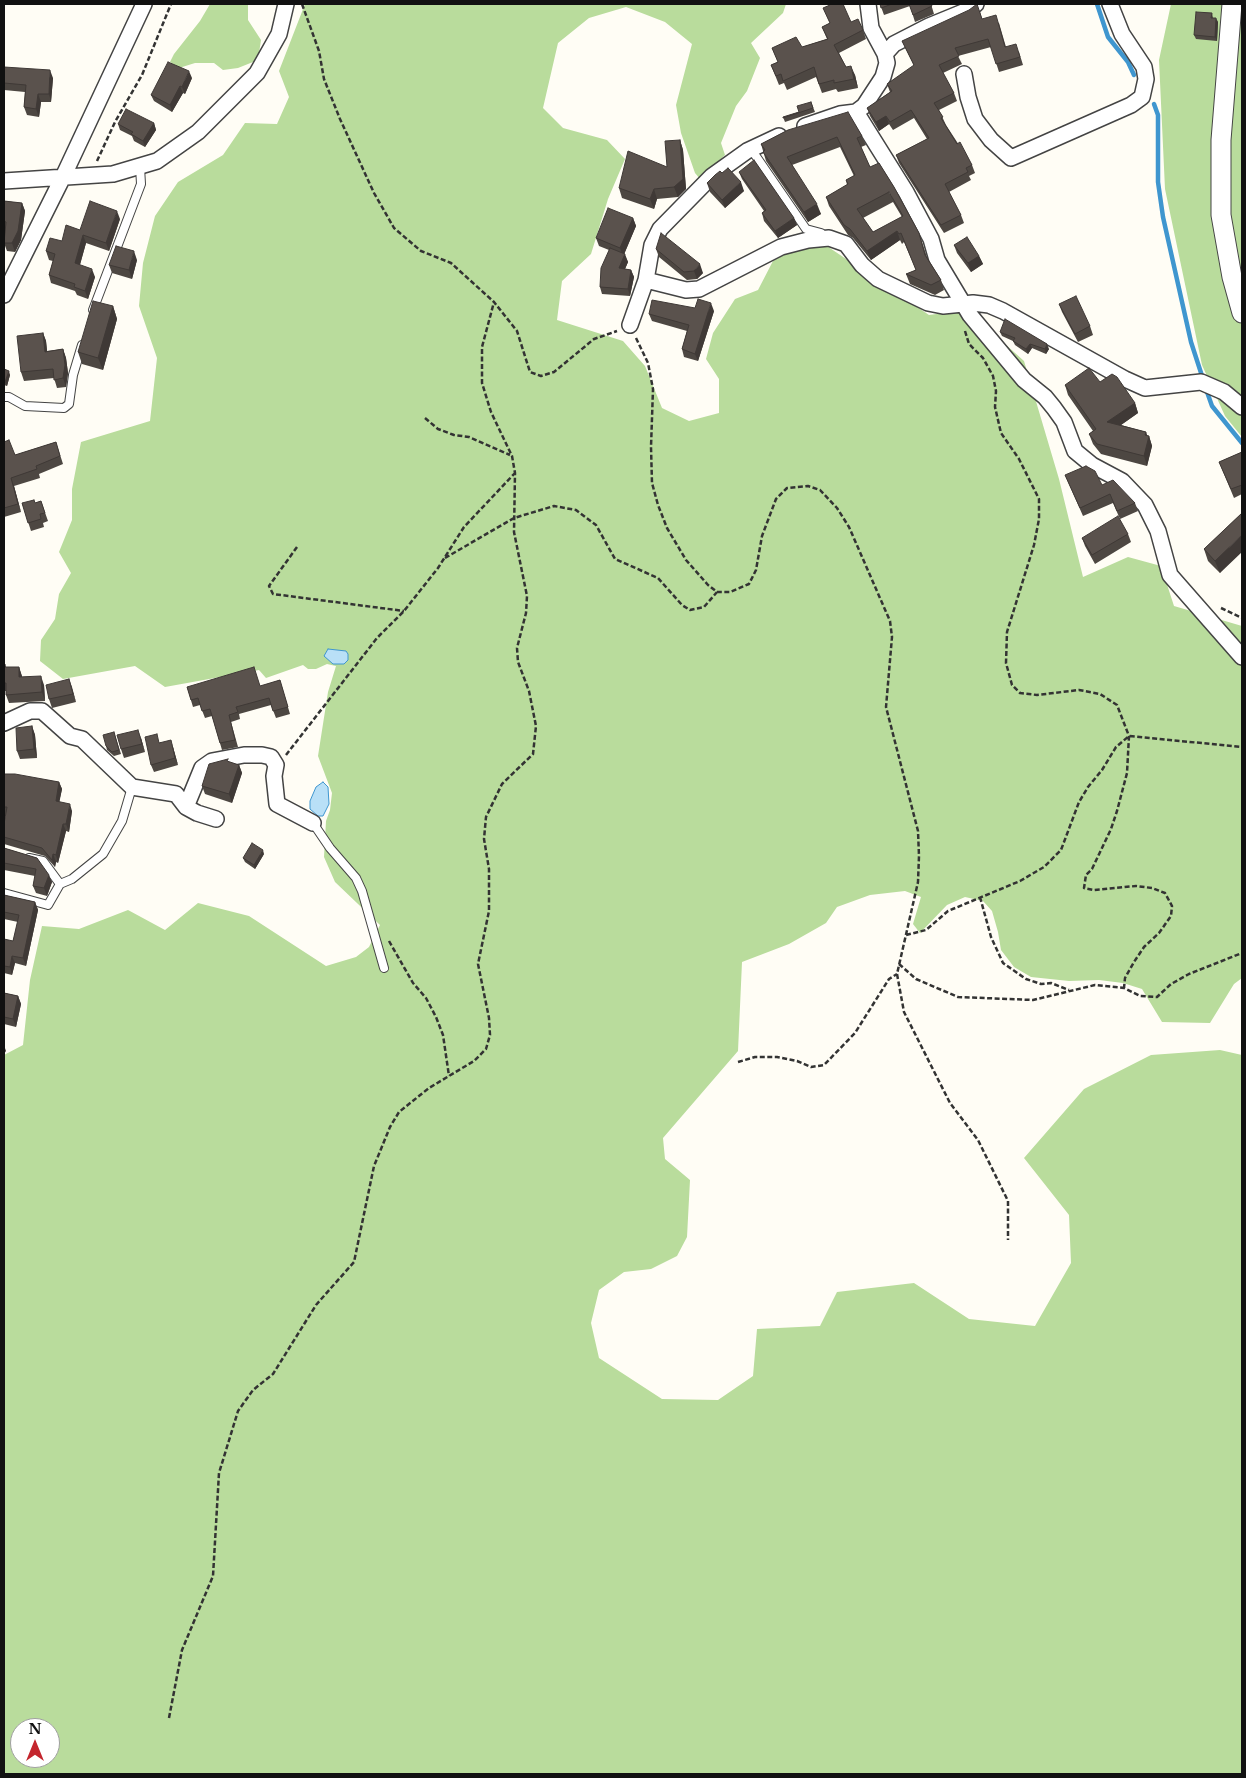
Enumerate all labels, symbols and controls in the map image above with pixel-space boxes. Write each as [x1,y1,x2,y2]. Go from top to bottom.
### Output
north arrow [10,1718,60,1768]
text: N [28,1720,42,1738]

